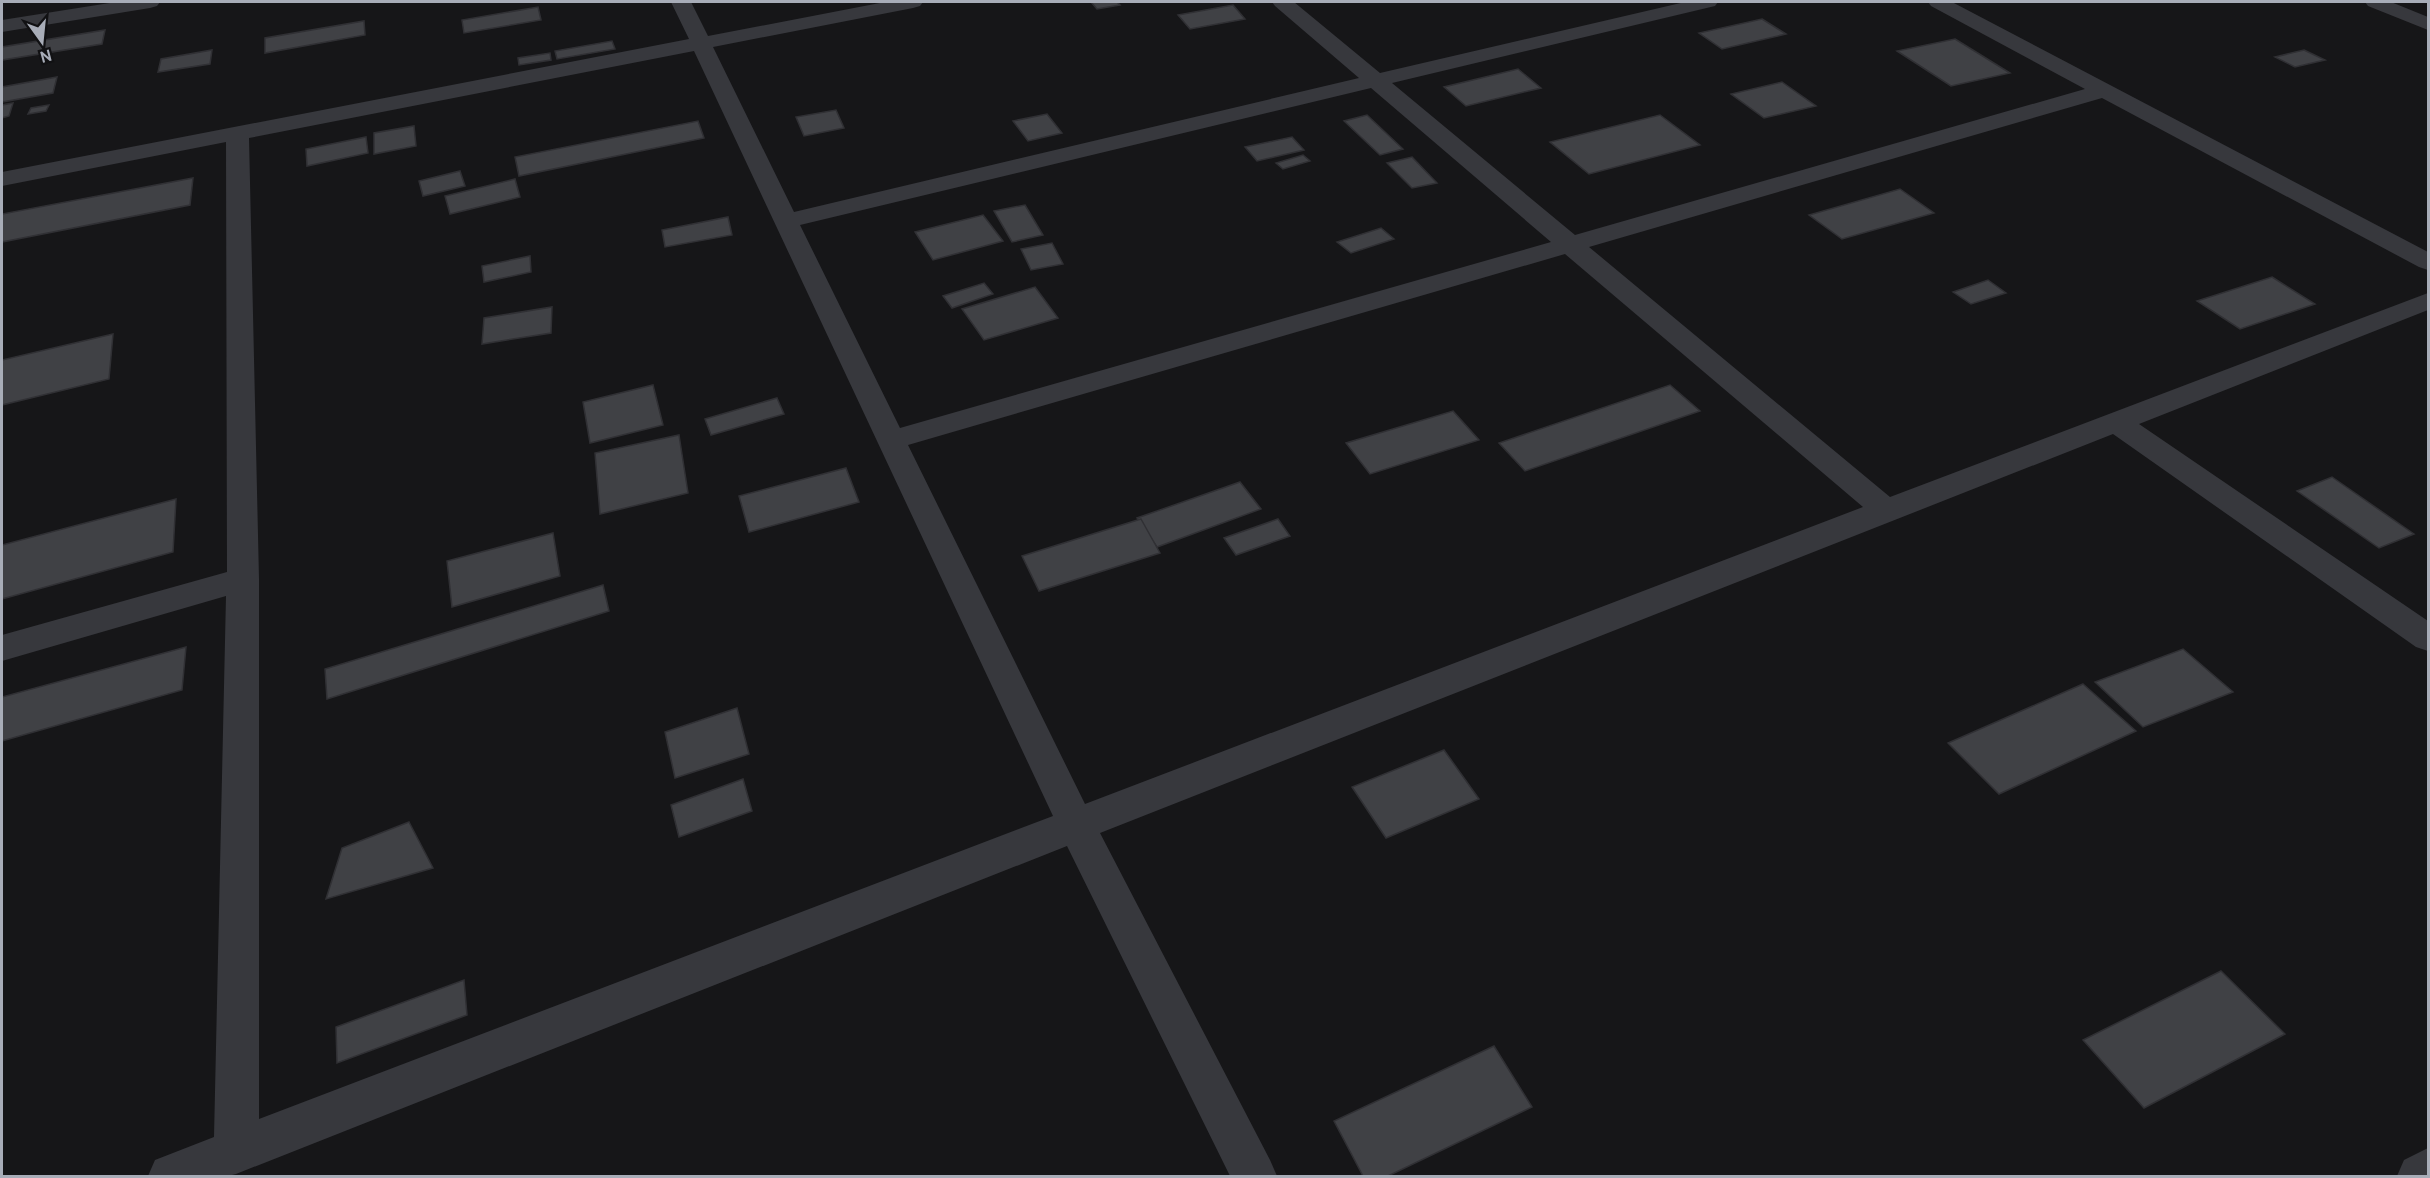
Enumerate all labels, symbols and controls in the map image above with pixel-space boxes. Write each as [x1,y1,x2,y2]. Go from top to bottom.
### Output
north arrow [12,12,72,72]
text: N [37,43,54,66]

